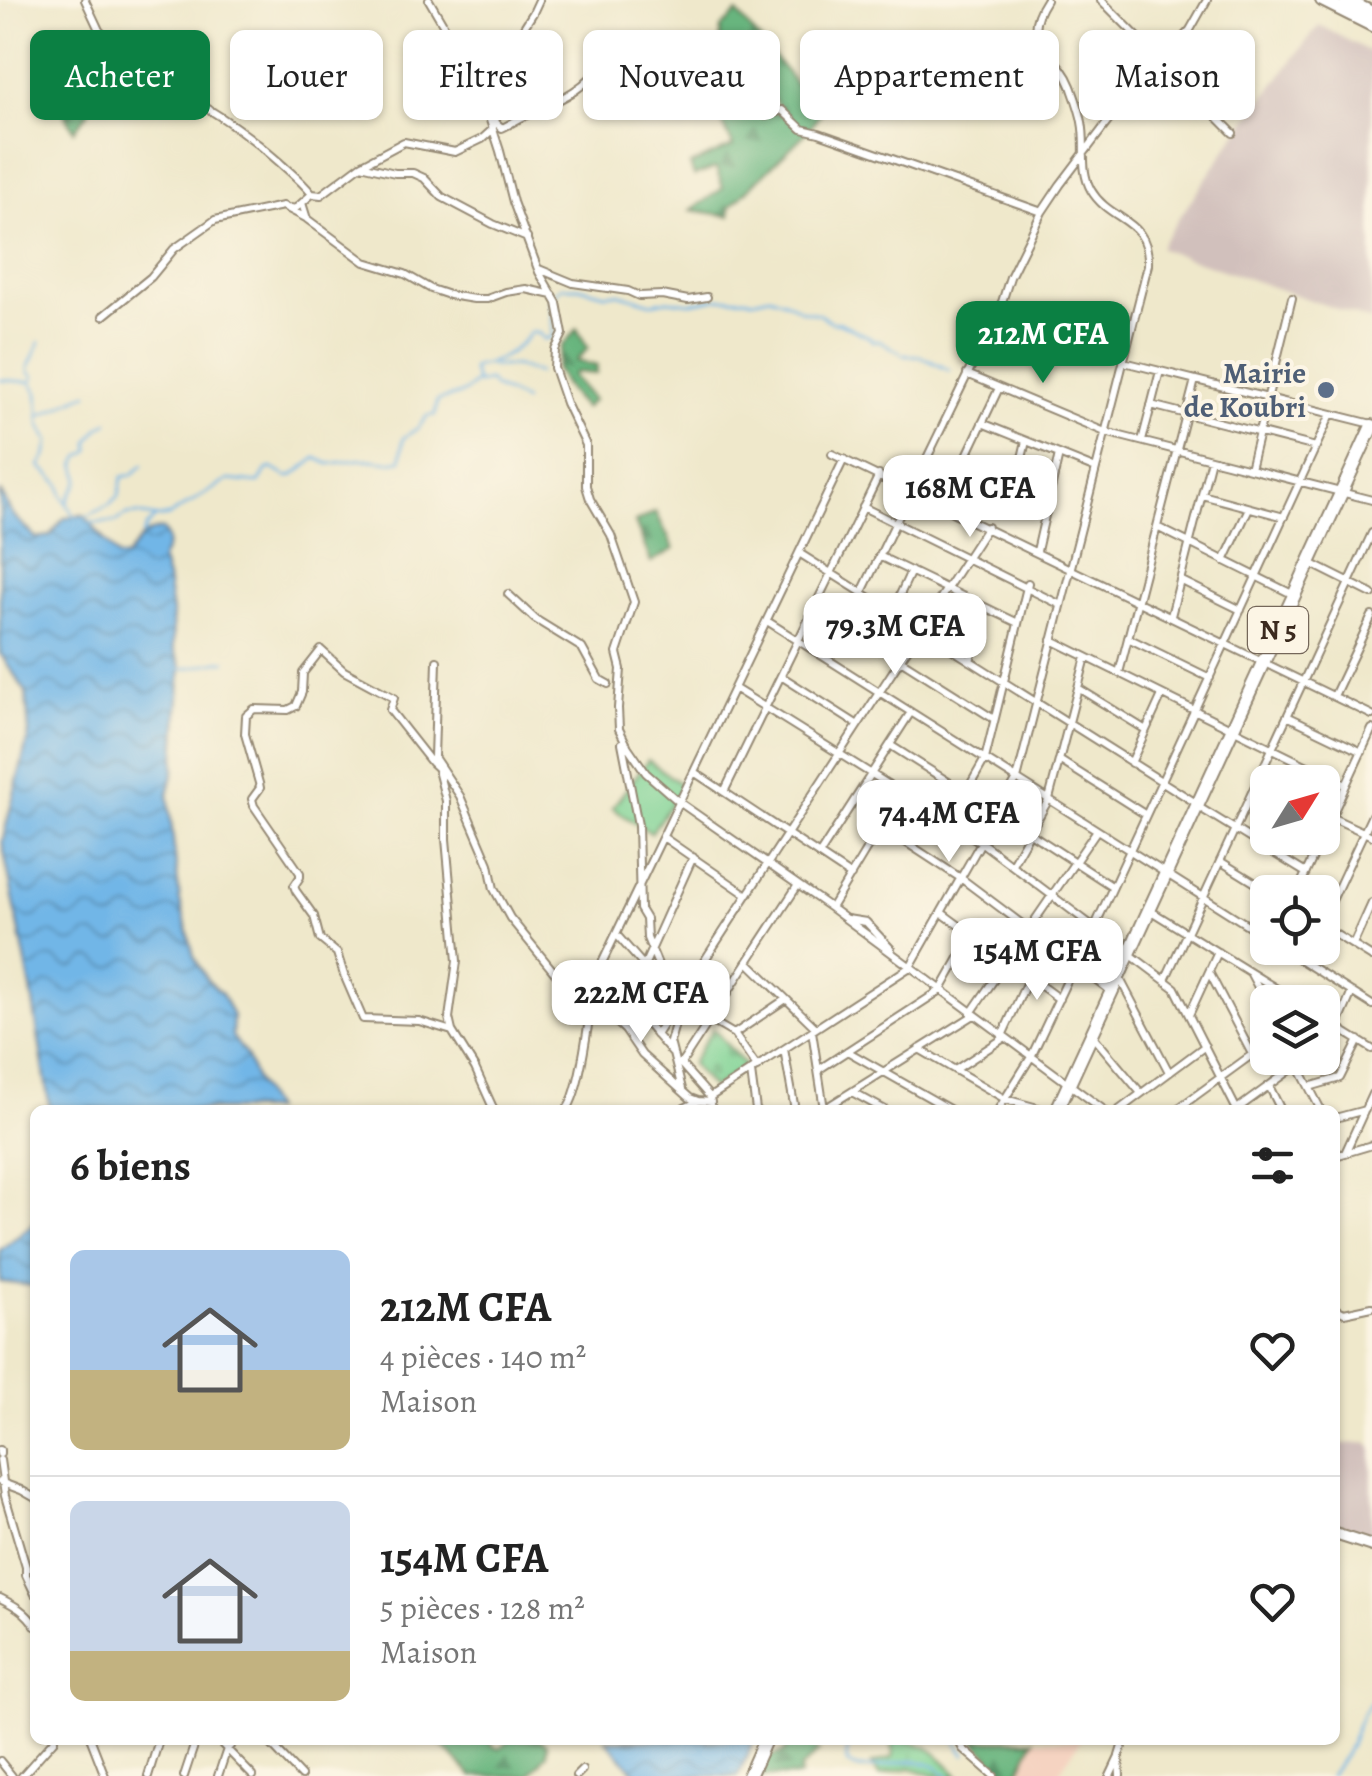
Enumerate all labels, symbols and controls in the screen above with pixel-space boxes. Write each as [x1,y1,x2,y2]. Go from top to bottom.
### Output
chip: Acheter [30,30,210,120]
chip: Louer [230,30,383,120]
chip: Filtres [403,30,563,120]
chip: Nouveau [583,30,780,120]
chip: Appartement [800,30,1059,120]
chip: Maison [1079,30,1255,120]
pin: 212M CFA [940,301,1146,386]
text: 212M CFA [978,311,1108,355]
place label: Mairie de Koubri [1184,353,1306,427]
marker: Mairie de Koubri [1315,379,1337,401]
pin: 168M CFA [867,455,1073,540]
text: 168M CFA [905,465,1035,509]
pin: 79.3M CFA [781,593,1009,678]
text: 79.3M CFA [825,603,965,647]
road number: N 5 [1248,607,1308,653]
north arrow [1250,765,1340,855]
map controls [1250,765,1340,1075]
pin: 74.4M CFA [835,780,1063,865]
text: 74.4M CFA [879,790,1019,834]
button: locate [1250,875,1340,965]
pin: 154M CFA [934,918,1140,1003]
text: 154M CFA [973,928,1101,972]
pin: 222M CFA [538,960,744,1045]
text: 222M CFA [574,970,708,1014]
button: layers [1250,985,1340,1075]
text: 6 biens [70,1137,191,1194]
icon: filters [1245,1138,1300,1193]
text: 212M CFA [380,1278,551,1335]
icon: home [150,1290,270,1410]
icon: heart [1245,1323,1300,1378]
text: 4 pièces · 140 m² [380,1335,586,1379]
text: Maison [380,1379,477,1423]
text: 154M CFA [380,1529,548,1586]
icon: home [150,1541,270,1661]
icon: heart [1245,1574,1300,1629]
text: 5 pièces · 128 m² [380,1586,585,1630]
text: Maison [380,1630,477,1674]

